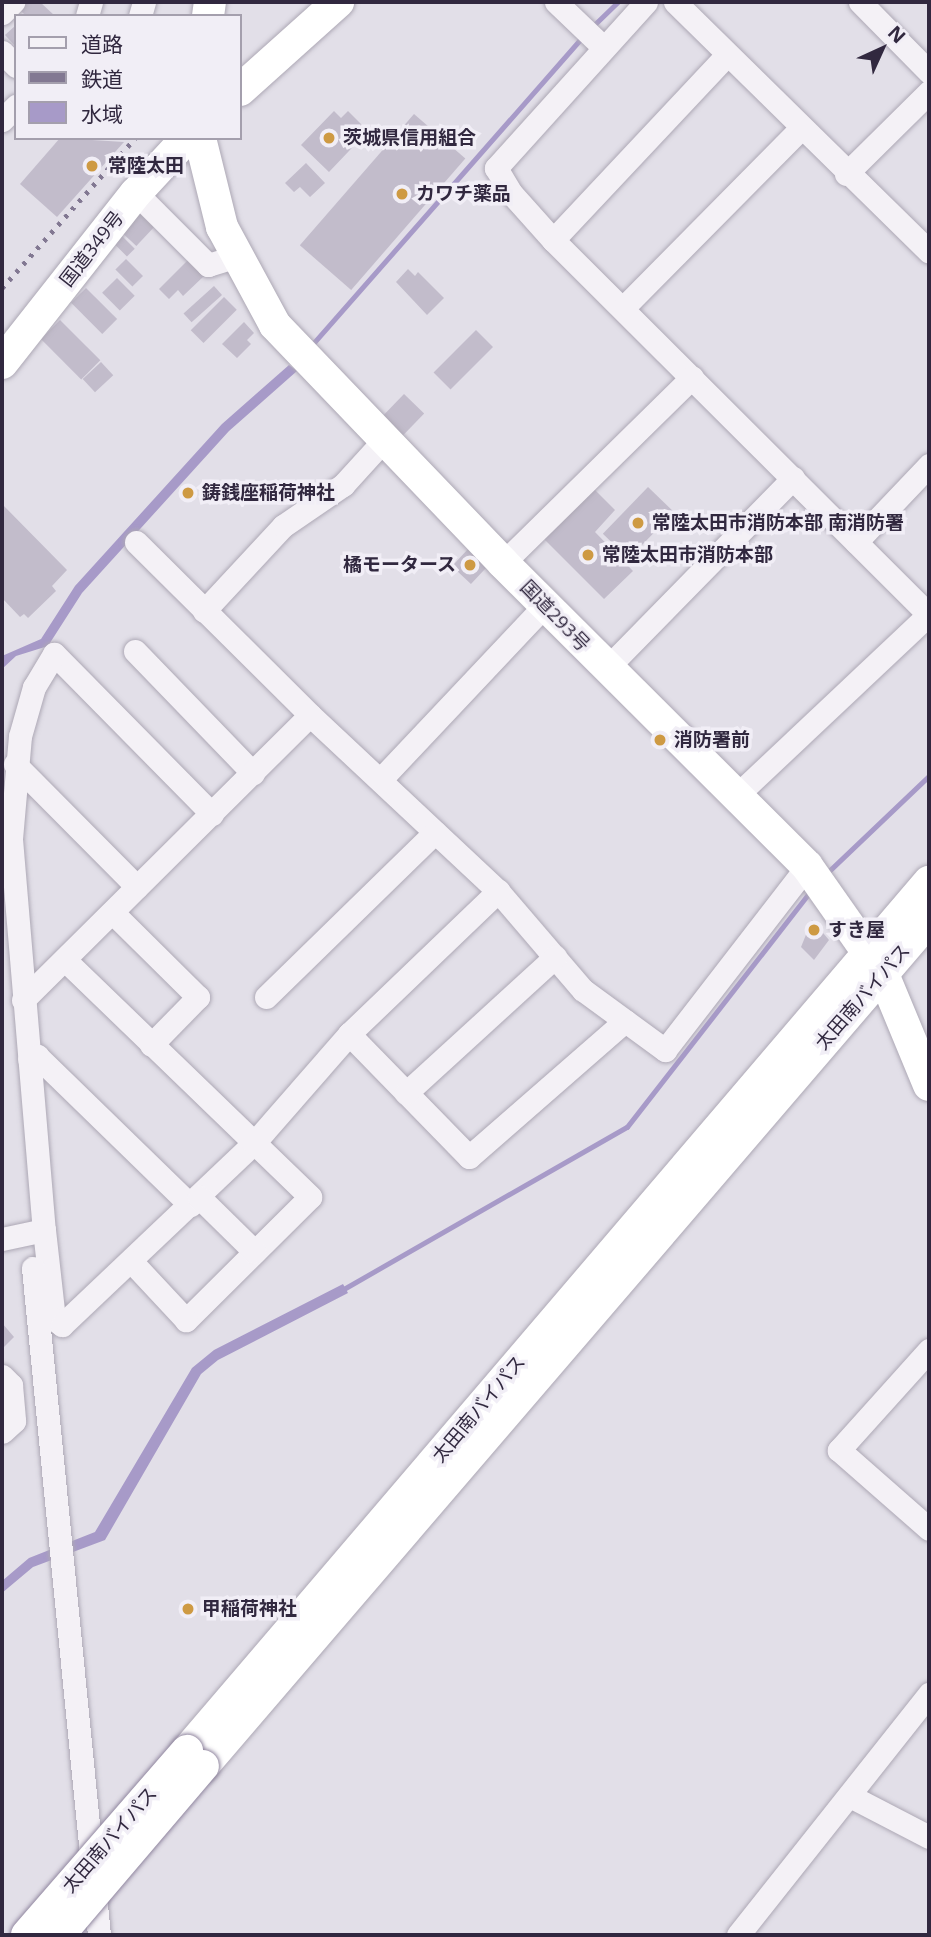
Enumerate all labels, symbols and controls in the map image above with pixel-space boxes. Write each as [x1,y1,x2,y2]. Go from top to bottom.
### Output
legend [14,14,242,140]
north arrow [847,14,917,84]
text: N [882,19,911,49]
text: 道路 [81,30,123,58]
text: 鉄道 [81,65,123,93]
text: 水域 [81,100,123,128]
place label: 茨城県信用組合 [343,127,476,149]
marker: 茨城県信用組合 [321,130,337,146]
place label: 常陸太田 [108,155,184,177]
marker: 常陸太田 [82,156,102,176]
place label: カワチ薬品 [416,183,511,205]
marker: カワチ薬品 [394,186,410,202]
street label: 国道349号 [55,207,129,291]
place label: 鋳銭座稲荷神社 [202,482,335,504]
marker: 鋳銭座稲荷神社 [180,485,196,501]
place label: 常陸太田市消防本部 南消防署 [652,512,904,534]
marker: 常陸太田市消防本部 南消防署 [630,515,646,531]
place label: 常陸太田市消防本部 [602,544,773,566]
marker: 常陸太田市消防本部 [580,547,596,563]
place label: 橘モータース [342,554,456,576]
marker: 橘モータース [462,557,478,573]
street label: 国道293号 [516,576,594,656]
place label: 消防署前 [674,729,750,751]
marker: 消防署前 [652,732,668,748]
place label: すき屋 [828,919,885,941]
marker: すき屋 [806,922,822,938]
street label: 太田南バイパス [811,939,915,1055]
street label: 太田南バイパス [428,1351,530,1467]
place label: 甲稲荷神社 [202,1598,297,1620]
marker: 甲稲荷神社 [180,1601,196,1617]
street label: 太田南バイパス [58,1782,162,1898]

